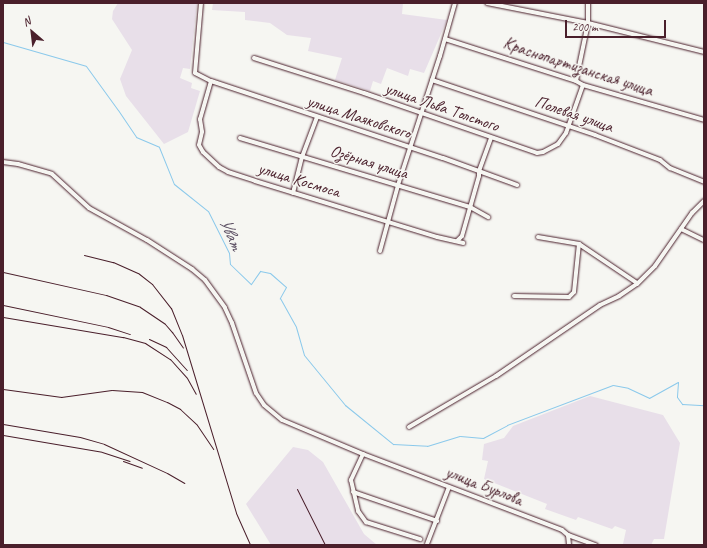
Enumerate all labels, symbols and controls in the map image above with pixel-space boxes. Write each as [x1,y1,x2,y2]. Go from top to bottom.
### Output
north arrow [12,12,52,52]
scale bar [567,12,668,38]
text: N [20,14,33,29]
text: 200 m [572,19,598,35]
street label: Краснопартизанская улица [500,33,656,101]
street label: улица Льва Толстого [382,78,502,136]
street label: улица Маяковского [304,91,414,143]
street label: Полевая улица [532,91,616,137]
street label: Озёрная улица [327,140,411,184]
street label: улица Космоса [255,158,343,202]
water label: Уват [215,215,247,253]
street label: улица Бурлова [443,462,525,510]

